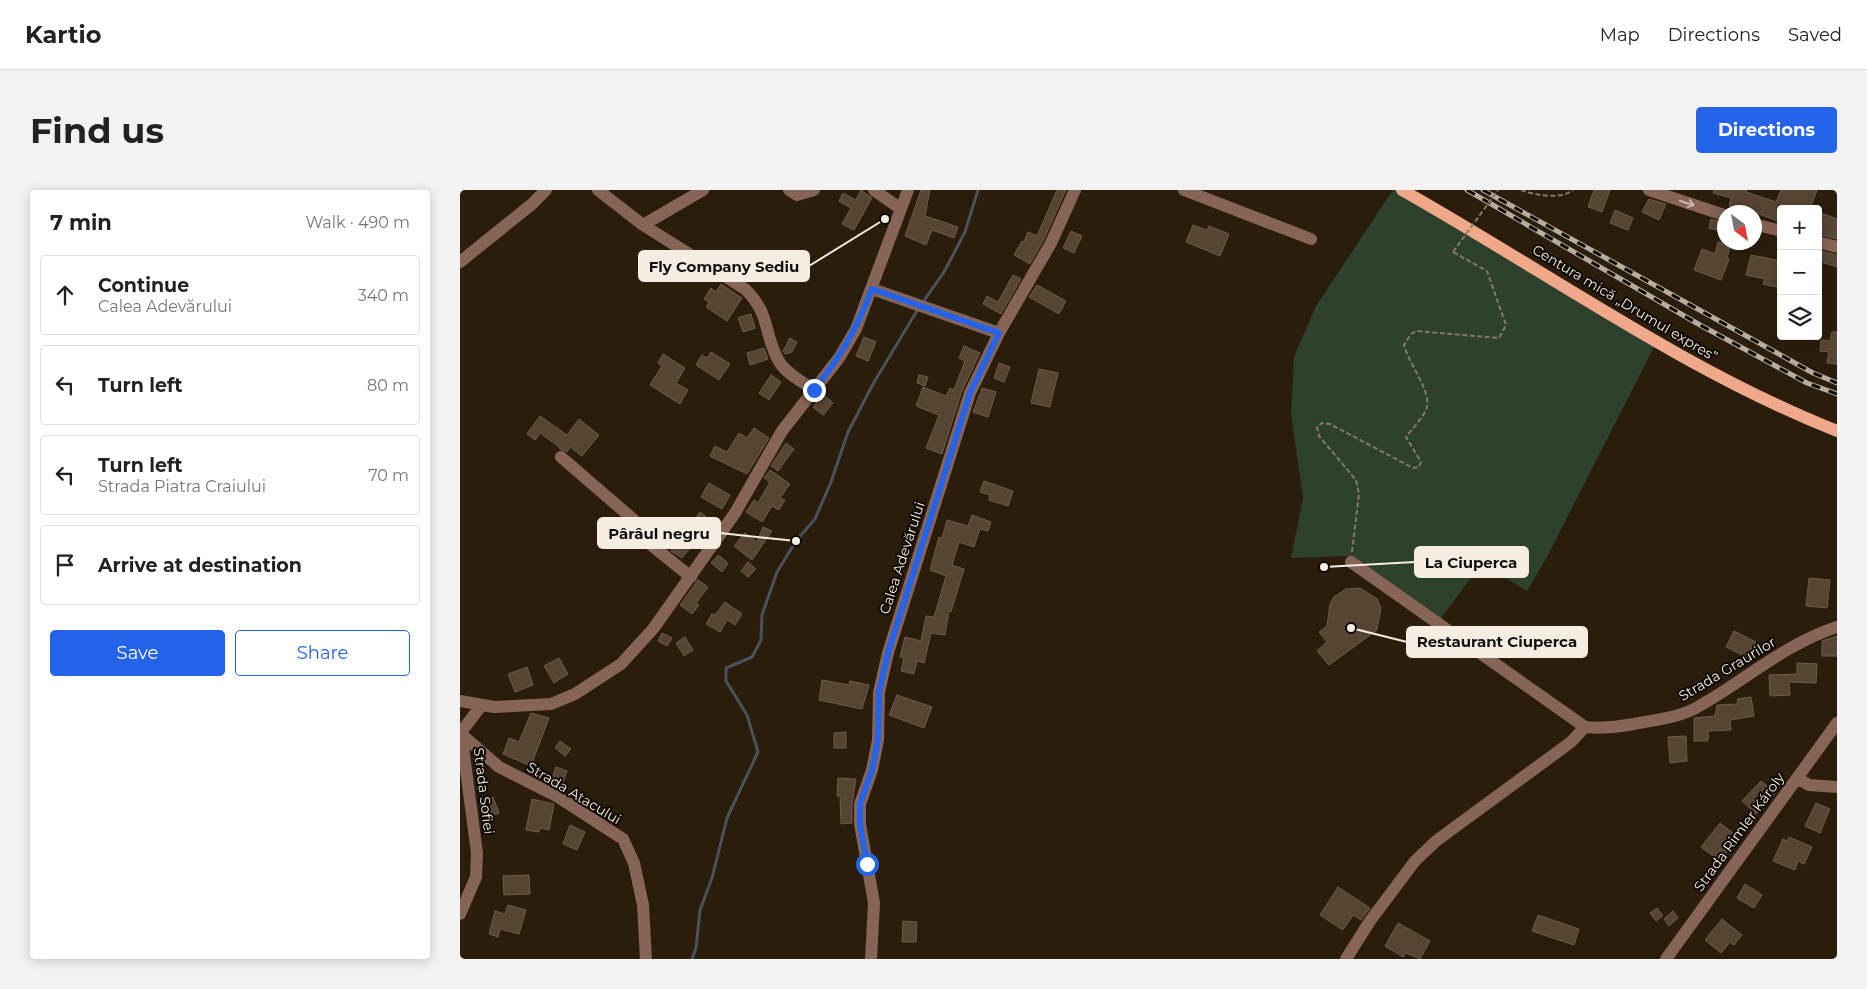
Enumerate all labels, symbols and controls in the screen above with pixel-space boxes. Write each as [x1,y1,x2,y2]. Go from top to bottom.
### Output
text: Kartio [25,20,101,49]
text: Map [1600,24,1640,46]
text: Directions [1668,24,1760,46]
text: Saved [1788,24,1842,46]
button: Directions [1696,107,1837,153]
text: Find us [30,109,164,152]
one-way arrow [1678,198,1694,208]
north arrow [1717,205,1762,250]
map controls [1777,205,1822,340]
button: + [1777,205,1822,250]
text: 7 min [50,210,112,235]
text: Walk · 490 m [305,213,410,232]
street label: Centura mică „Drumul expres” [1529,240,1721,366]
button: − [1777,250,1822,295]
callout: Fly Company Sediu [639,251,809,281]
text: Fly Company Sediu [649,257,799,276]
text: Continue [98,274,189,297]
icon: ahead [51,281,79,309]
text: 340 m [358,286,409,305]
button: layers [1777,295,1822,340]
text: Calea Adevărului [98,297,232,316]
icon: left [51,371,79,399]
text: Turn left [98,374,183,397]
text: 80 m [367,376,409,395]
route end [803,379,826,402]
text: Turn left [98,454,183,477]
icon: left [51,461,79,489]
text: 70 m [368,466,409,485]
text: Strada Piatra Craiului [98,477,266,496]
street label: Calea Adevărului [875,499,929,617]
callout: Pârâul negru [598,518,720,548]
text: Pârâul negru [608,524,710,543]
callout: La Ciuperca [1415,547,1528,577]
icon: arrive [51,551,79,579]
text: La Ciuperca [1425,553,1517,572]
text: Arrive at destination [98,554,302,577]
callout: Restaurant Ciuperca [1407,627,1587,657]
button: Save [50,630,225,676]
button: Share [235,630,410,676]
text: Restaurant Ciuperca [1417,632,1577,651]
street label: Strada Graurilor [1675,633,1779,705]
street label: Strada Sofiei [470,747,498,835]
street label: Strada Atacului [524,758,624,828]
street label: Strada Rimler Károly [1690,769,1788,895]
route start [856,853,879,876]

